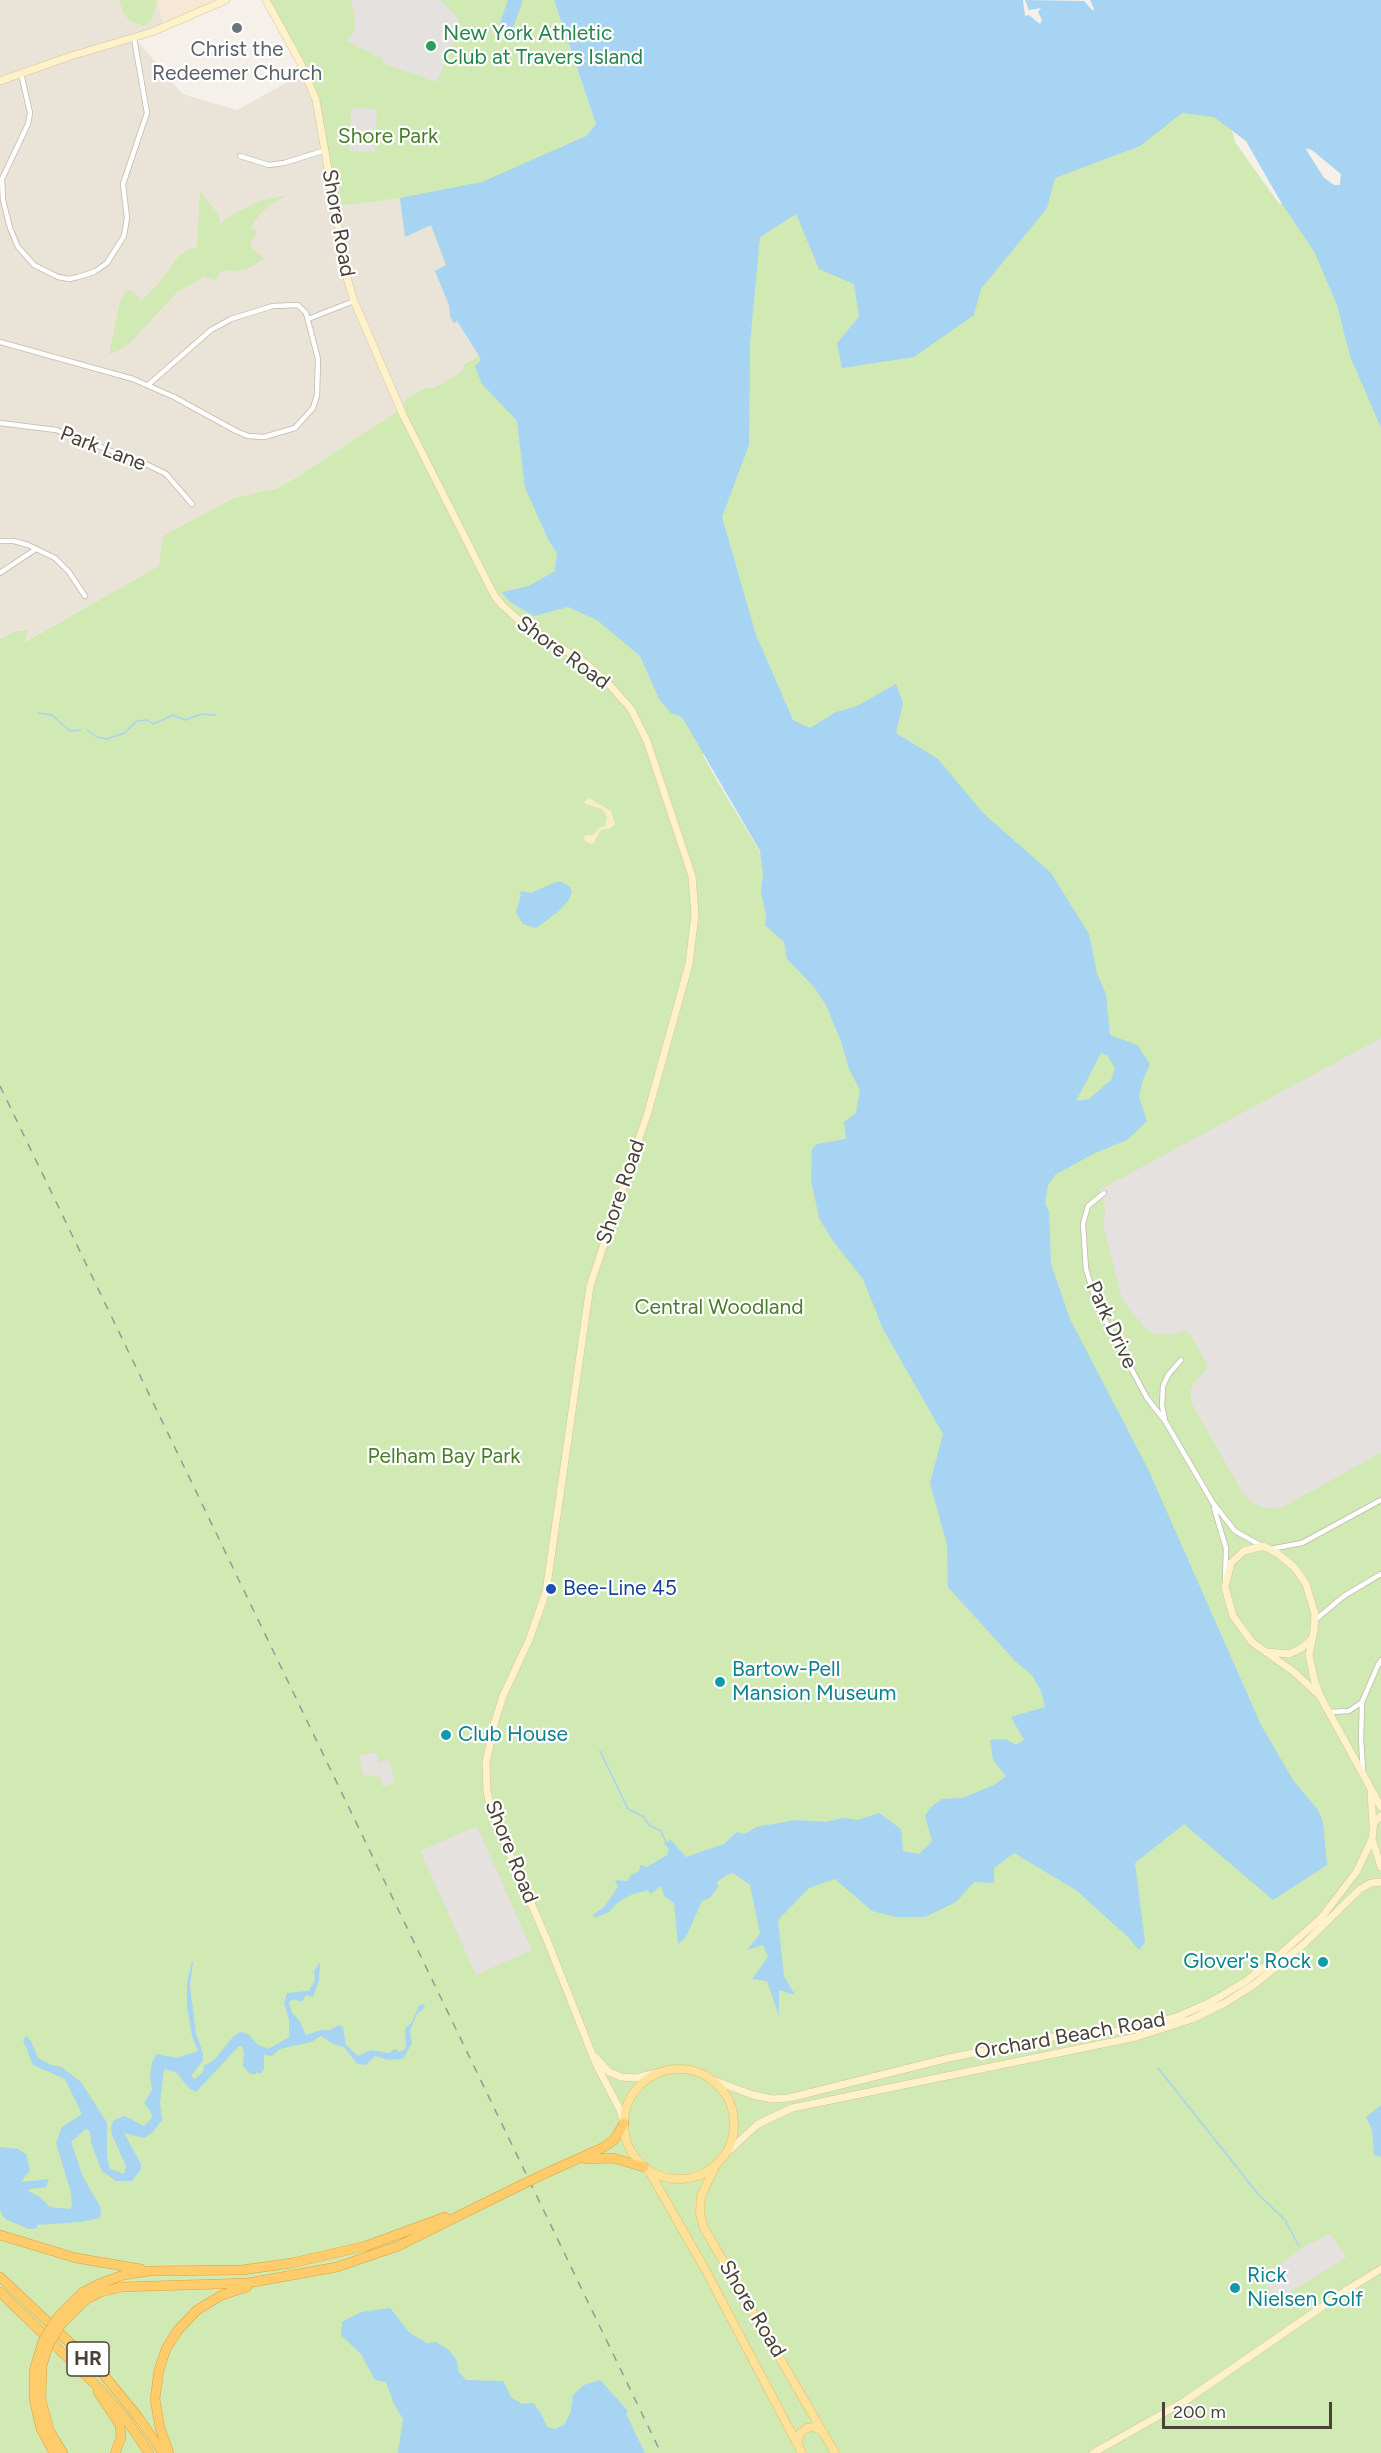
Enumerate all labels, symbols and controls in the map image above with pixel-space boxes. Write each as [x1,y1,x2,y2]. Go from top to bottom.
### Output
marker: Christ the Redeemer Church [230,21,244,35]
place label: New York Athletic Club at Travers Island [443,21,643,71]
place label: Christ the Redeemer Church [152,37,322,87]
marker: New York Athletic Club at Travers Island [424,39,438,53]
park label: Shore Park [338,124,438,150]
street label: Shore Road [316,167,360,279]
street label: Park Lane [57,421,149,477]
street label: Shore Road [512,611,614,695]
street label: Shore Road [591,1136,651,1248]
street label: Park Drive [1080,1277,1142,1373]
park label: Central Woodland [634,1295,804,1321]
park label: Pelham Bay Park [367,1444,521,1470]
place label: Bee-Line 45 [563,1576,677,1602]
marker: Bee-Line 45 [544,1582,558,1596]
place label: Bartow-Pell Mansion Museum [732,1657,896,1707]
marker: Bartow-Pell Mansion Museum [713,1675,727,1689]
place label: Club House [458,1722,568,1748]
marker: Club House [439,1728,453,1742]
street label: Shore Road [479,1797,543,1907]
place label: Glover's Rock [1183,1949,1311,1975]
marker: Glover's Rock [1316,1955,1330,1969]
street label: Orchard Beach Road [973,2007,1167,2065]
street label: Shore Road [713,2256,791,2362]
place label: Rick Nielsen Golf [1247,2263,1363,2313]
marker: Rick Nielsen Golf [1228,2281,1242,2295]
road number: HR [67,2342,109,2376]
scale bar [1165,2390,1334,2428]
text: 200 m [1173,2401,1226,2423]

